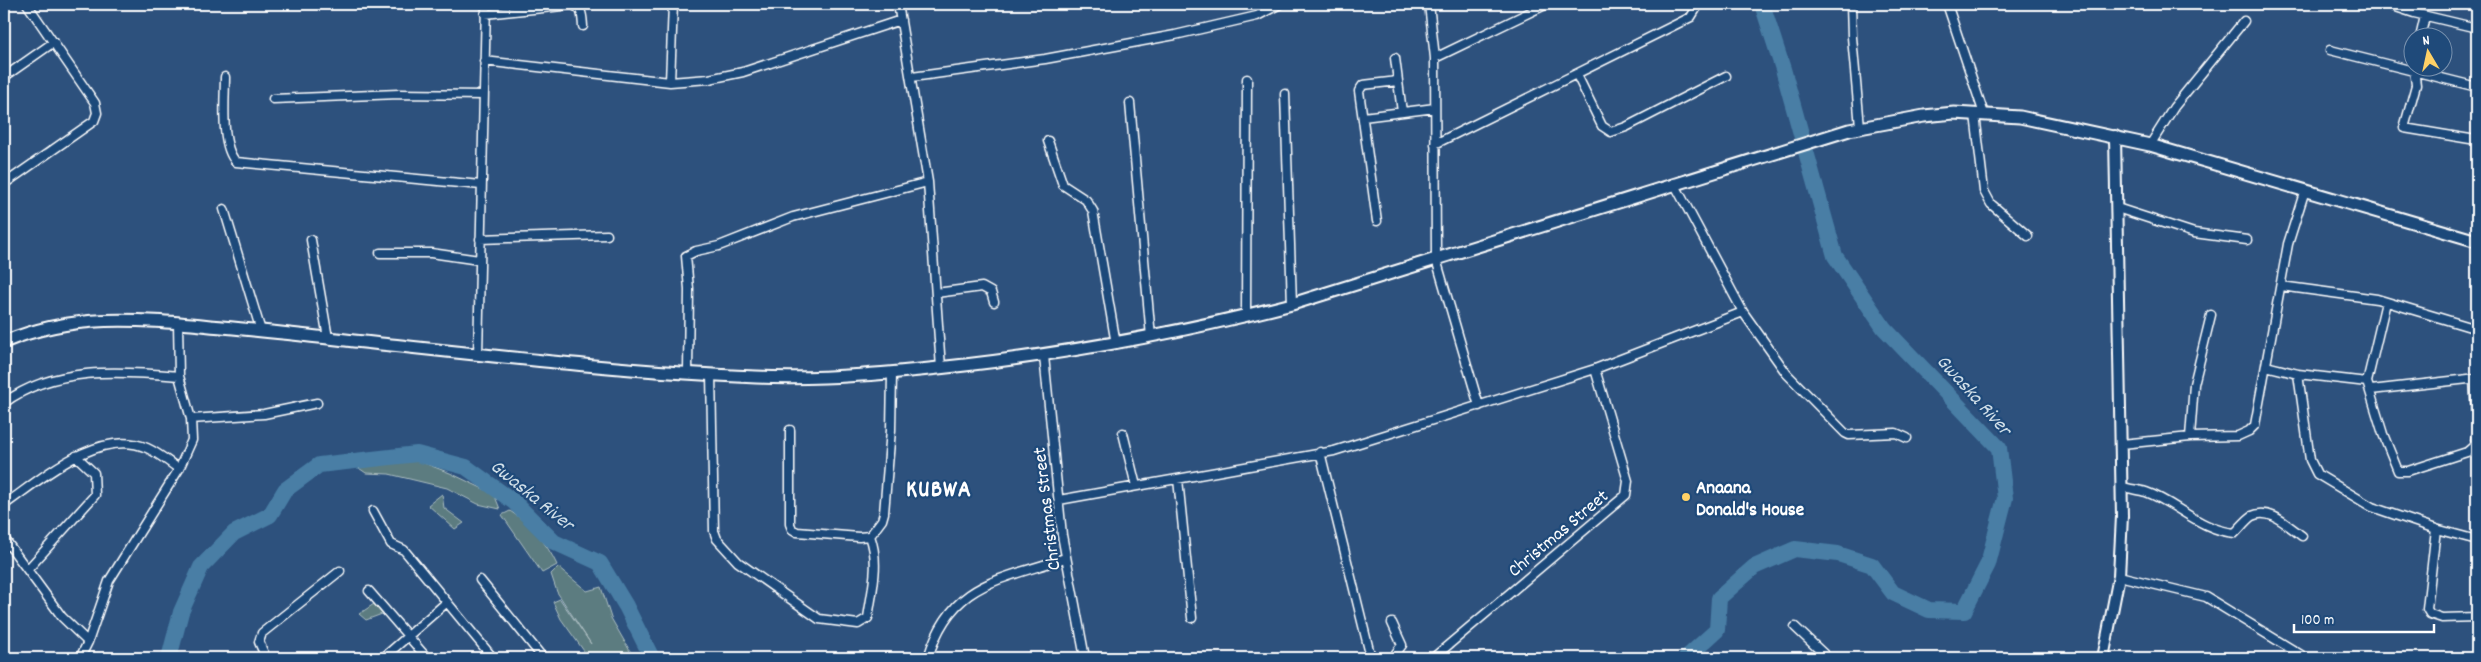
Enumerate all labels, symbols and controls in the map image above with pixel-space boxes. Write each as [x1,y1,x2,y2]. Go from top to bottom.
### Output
north arrow [2404,28,2454,78]
text: N [2421,31,2431,52]
water label: Gwaska River [1929,349,2019,445]
street label: Christmas Street [1028,445,1069,572]
water label: Gwaska River [483,454,581,541]
district label: KUBWA [906,474,972,508]
place label: Anaana Donald's House [1696,476,1804,525]
street label: Christmas Street [1503,484,1615,585]
marker: Anaana Donald's House [1680,491,1692,503]
scale bar [2294,602,2434,634]
text: 100 m [2301,610,2334,632]

